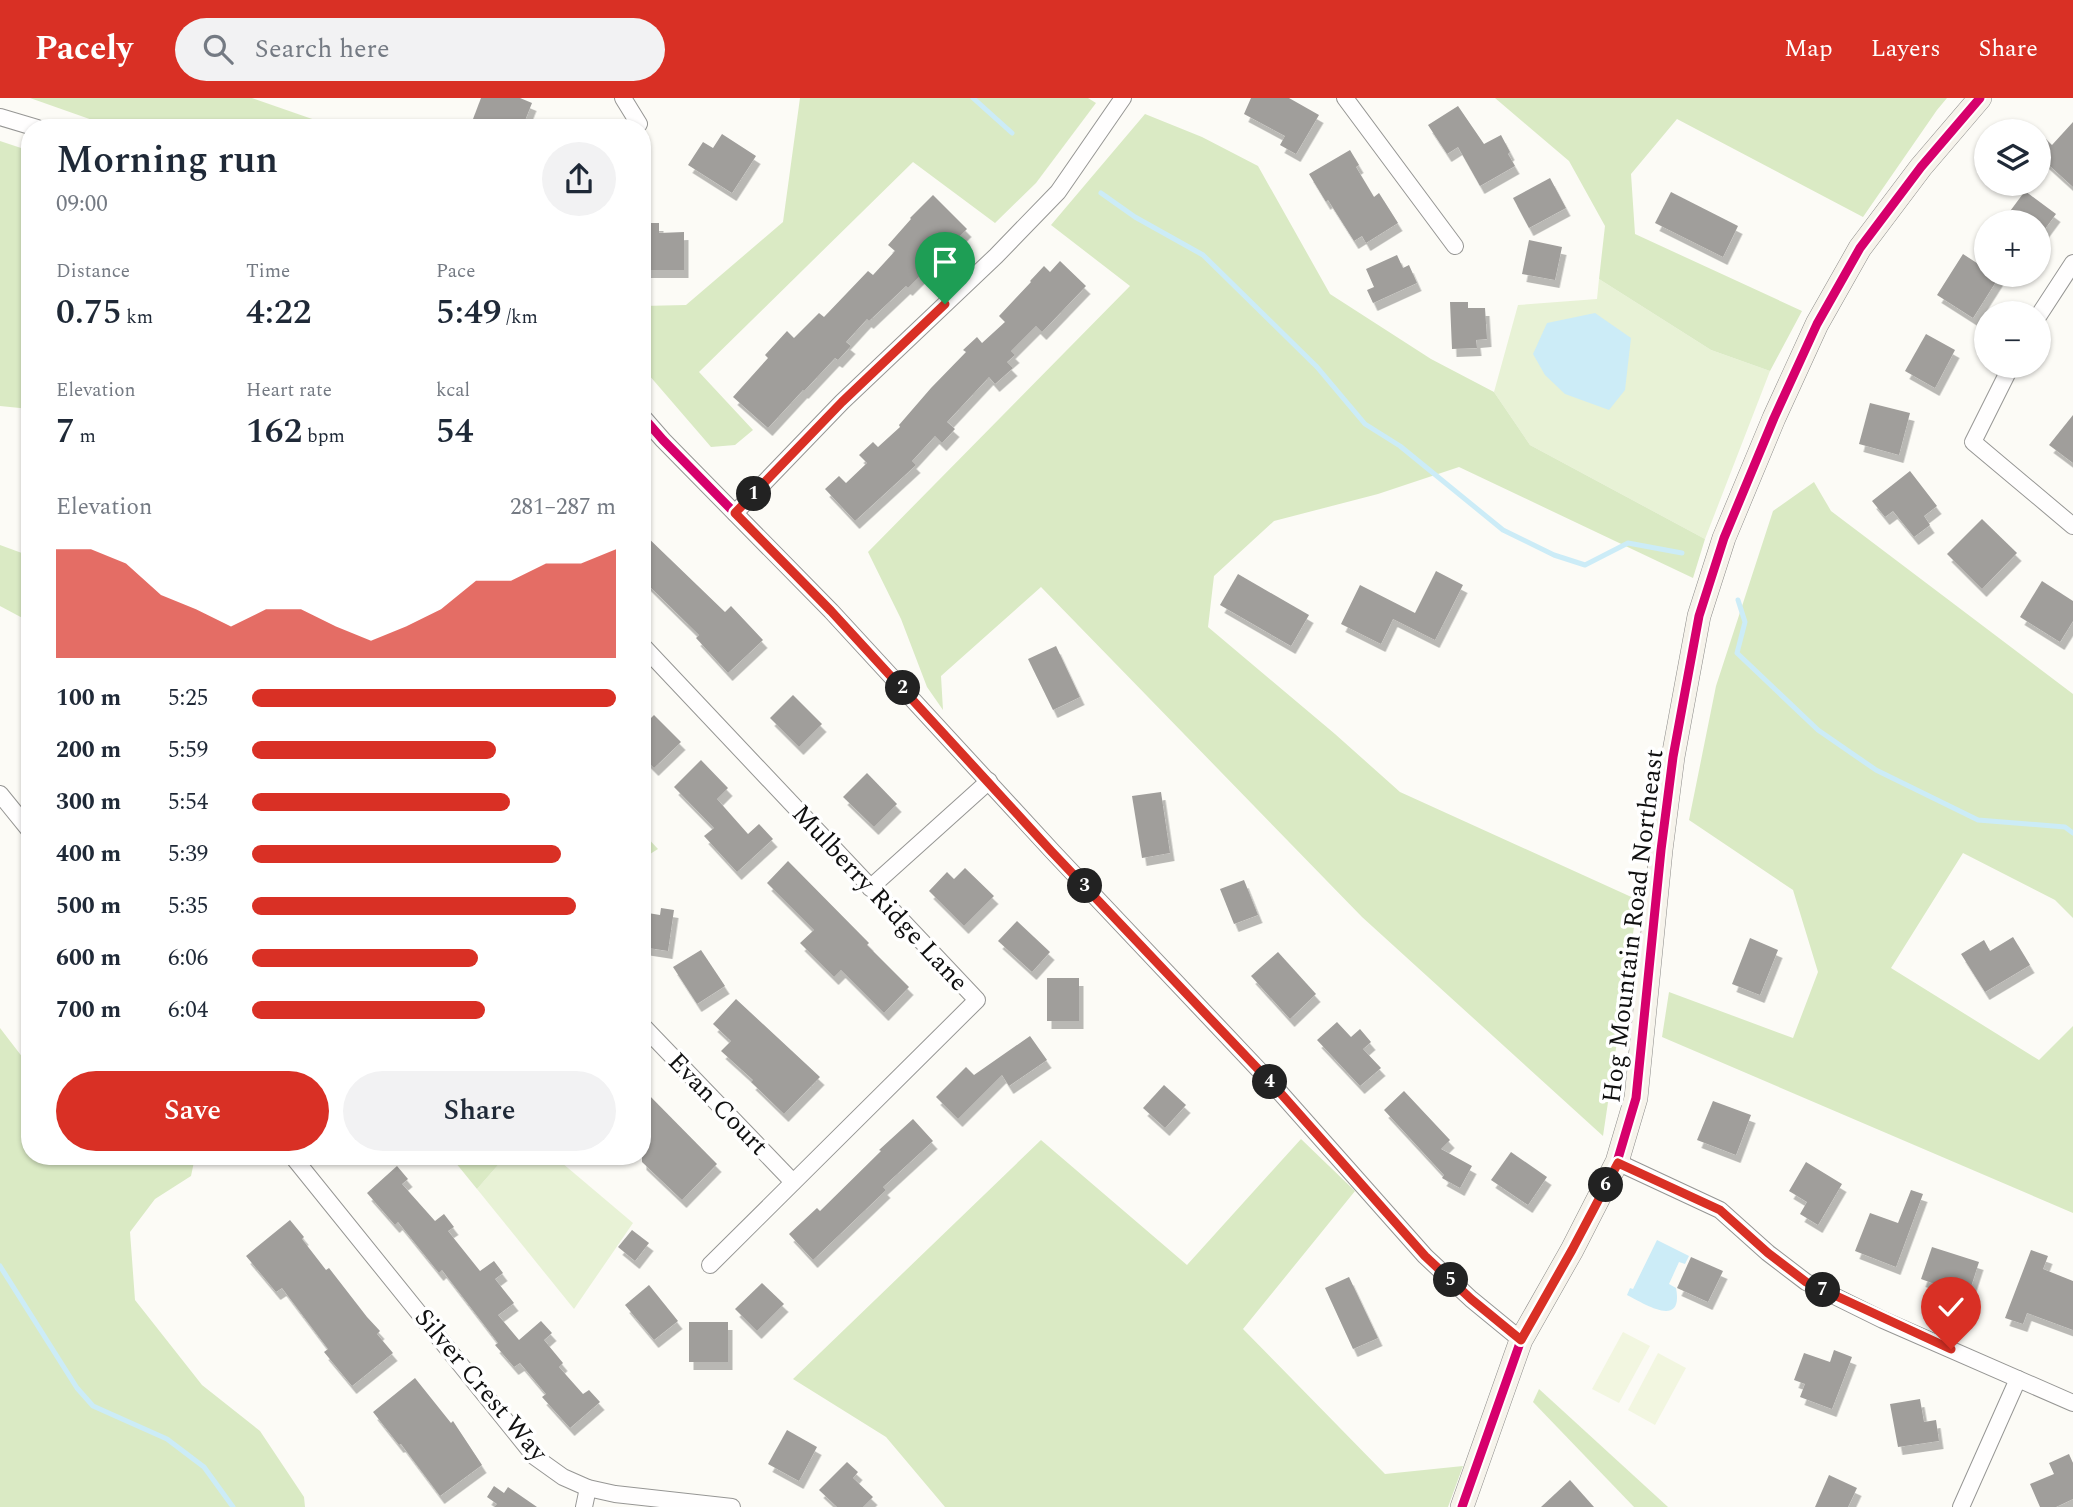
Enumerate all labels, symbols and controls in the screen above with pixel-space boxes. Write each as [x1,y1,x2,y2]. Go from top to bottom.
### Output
search box [175,18,665,81]
text: Pacely [35,24,133,74]
text: Search here [255,29,390,69]
icon: search [199,30,237,68]
text: Map [1784,31,1833,67]
text: Layers [1871,31,1941,67]
text: Share [1979,31,2038,67]
map controls [1974,119,2051,378]
button: layers [1974,119,2051,196]
text: Morning run [56,132,278,190]
button: share [542,142,616,216]
text: 09:00 [56,187,108,222]
button: + [1974,210,2051,287]
pin [915,232,975,304]
icon: arrive [926,243,964,281]
text: Distance [56,257,130,286]
text: Time [246,257,290,286]
text: Pace [436,257,475,286]
text: 0.75 [56,286,121,339]
text: 4:22 [246,286,311,339]
text: 5:49 [436,286,501,339]
button: − [1974,301,2051,378]
text: km [121,303,153,332]
text: /km [501,303,538,332]
text: Elevation [56,376,136,405]
text: Heart rate [246,376,332,405]
text: kcal [436,376,470,405]
text: 7 [56,405,75,458]
text: 162 [246,405,302,458]
text: 54 [436,405,474,458]
text: m [75,422,96,451]
text: bpm [302,422,345,451]
pin: 1 [736,476,772,512]
text: 1 [748,479,759,508]
text: Elevation [56,490,152,525]
text: 281–287 m [510,490,616,525]
pin: 2 [886,670,920,706]
text: 2 [897,673,908,702]
text: 100 m [56,681,121,716]
text: 5:25 [168,681,208,716]
text: 200 m [56,733,121,768]
text: 5:59 [168,733,208,768]
street label: Hog Mountain Road Northeast [1591,747,1675,1105]
text: 300 m [56,785,121,820]
text: 5:54 [168,785,208,820]
street label: Mulberry Ridge Lane [782,795,978,1001]
text: 400 m [56,837,121,872]
text: 5:39 [168,837,208,872]
pin: 3 [1068,868,1102,904]
text: 3 [1079,871,1090,900]
text: 500 m [56,889,121,924]
text: 5:35 [168,889,208,924]
text: 600 m [56,941,121,976]
text: 6:06 [168,941,208,976]
text: 700 m [56,993,121,1028]
text: 6:04 [168,993,208,1028]
street label: Evan Court [658,1043,778,1165]
pin: 4 [1252,1065,1288,1100]
text: 4 [1264,1067,1275,1096]
button: Save [56,1071,329,1151]
button: Share [343,1071,616,1151]
pin: 6 [1588,1168,1624,1202]
text: 6 [1600,1170,1611,1199]
pin: 5 [1434,1262,1468,1298]
text: 5 [1445,1265,1456,1294]
pin: 7 [1806,1272,1840,1308]
text: 7 [1817,1275,1828,1304]
pin [1921,1277,1981,1349]
icon: check [1932,1288,1970,1326]
street label: Silver Crest Way [405,1299,558,1472]

